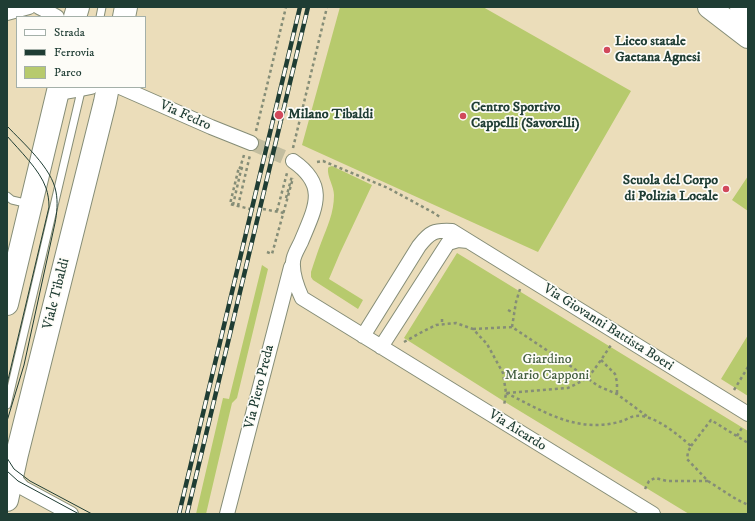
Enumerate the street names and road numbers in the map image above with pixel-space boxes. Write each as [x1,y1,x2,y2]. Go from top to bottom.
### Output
street label: Via Fedro [157,97,213,135]
street label: Viale Tibaldi [40,257,74,331]
street label: Via Giovanni Battista Boeri [540,281,676,375]
street label: Via Piero Preda [241,343,279,431]
street label: Via Aicardo [485,407,549,455]

